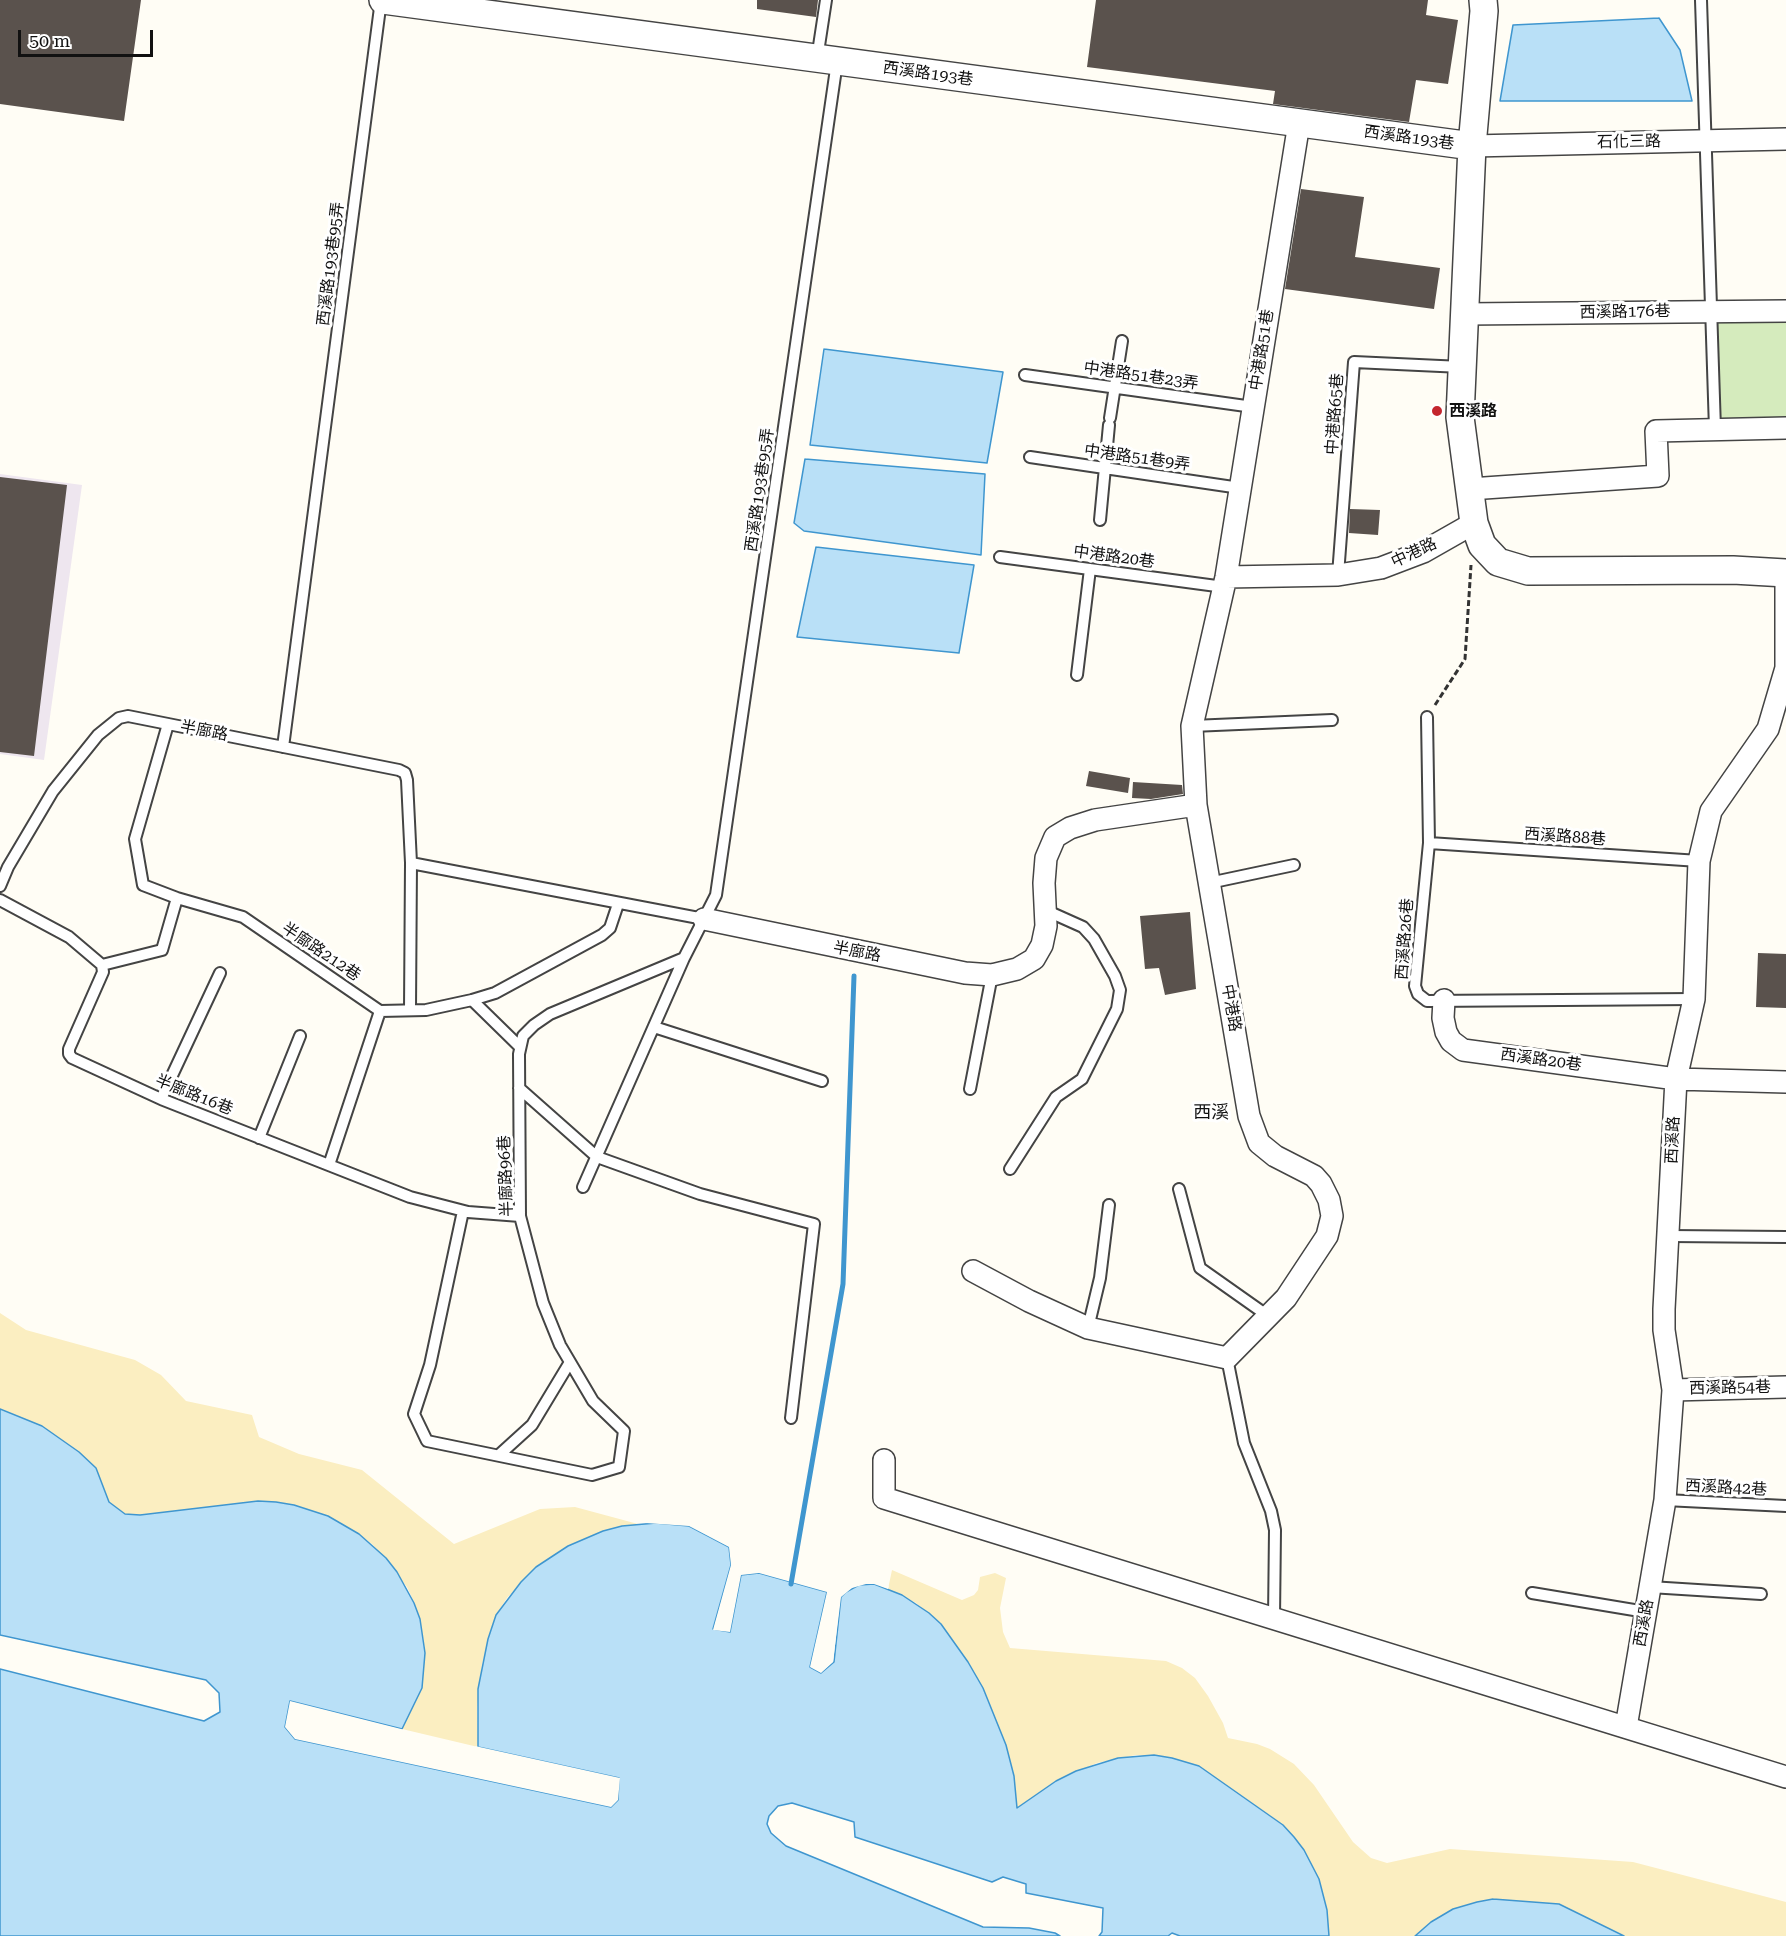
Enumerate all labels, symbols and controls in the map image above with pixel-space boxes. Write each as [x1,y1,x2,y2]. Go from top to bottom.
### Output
scale bar [21,18,156,56]
text: 50 m [29,30,70,51]
street label: 西溪路193巷 [882,58,974,90]
street label: 西溪路193巷 [1363,122,1455,154]
street label: 石化三路 [1597,132,1661,152]
street label: 西溪路193巷95弄 [314,201,348,327]
street label: 西溪路176巷 [1579,302,1671,322]
street label: 中港路51巷 [1246,308,1278,392]
street label: 中港路51巷23弄 [1082,358,1200,394]
street label: 中港路65巷 [1323,372,1347,456]
place label: 西溪路 [1449,401,1497,421]
marker: 西溪路 [1430,404,1444,418]
street label: 西溪路193巷95弄 [742,427,778,553]
street label: 中港路51巷9弄 [1083,441,1191,475]
street label: 中港路 [1388,534,1440,572]
street label: 中港路20巷 [1072,542,1156,572]
street label: 半廍路 [179,717,229,745]
street label: 西溪路88巷 [1523,825,1607,849]
street label: 西溪路26巷 [1393,897,1417,981]
street label: 半廍路212巷 [278,919,364,985]
street label: 半廍路 [832,938,882,966]
street label: 中港路 [1217,983,1245,1033]
street label: 西溪路20巷 [1499,1045,1583,1075]
street label: 半廍路16巷 [152,1071,236,1119]
district label: 西溪 [1193,1102,1229,1124]
street label: 西溪路 [1662,1116,1684,1164]
street label: 半廍路96巷 [495,1135,517,1217]
street label: 西溪路54巷 [1689,1378,1771,1398]
street label: 西溪路42巷 [1685,1476,1767,1500]
street label: 西溪路 [1630,1598,1658,1648]

